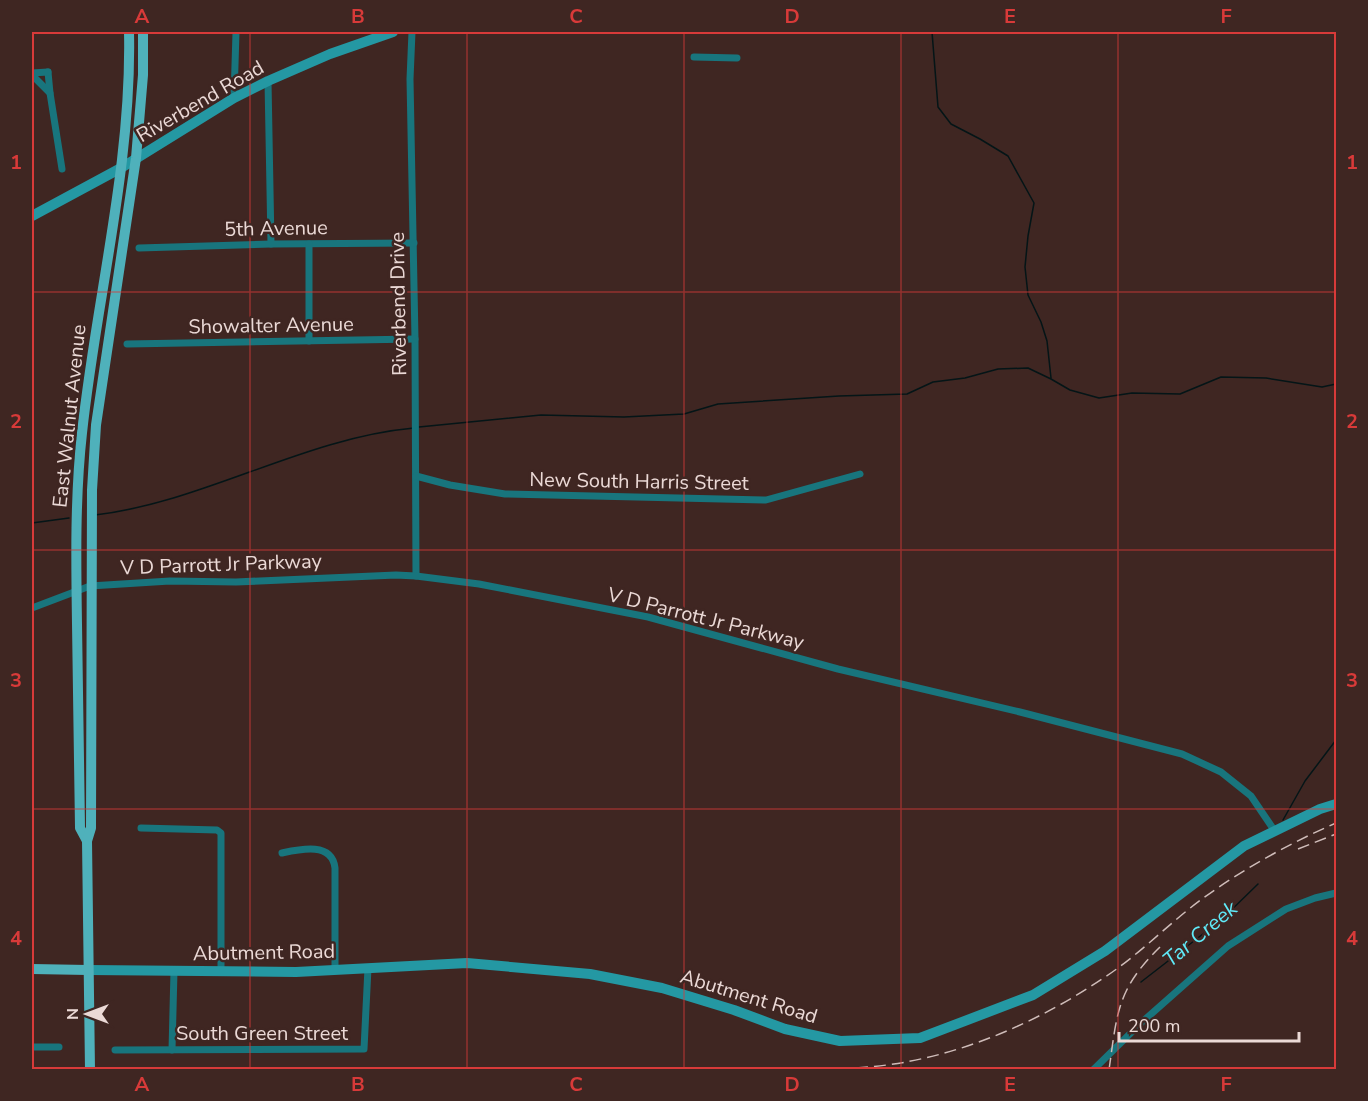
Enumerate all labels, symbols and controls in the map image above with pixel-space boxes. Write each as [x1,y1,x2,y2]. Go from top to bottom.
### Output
text: A [135,3,150,30]
text: B [351,3,365,30]
text: C [569,3,583,30]
text: D [784,3,800,30]
text: E [1004,3,1016,30]
text: F [1220,3,1232,30]
street label: Riverbend Road [132,54,269,149]
text: 1 [10,149,22,176]
text: 1 [1346,149,1358,176]
street label: 5th Avenue [224,214,328,243]
street label: Riverbend Drive [384,232,413,376]
street label: Showalter Avenue [188,311,354,340]
street label: East Walnut Avenue [46,323,93,509]
text: 2 [10,408,22,435]
text: 2 [1346,408,1358,435]
street label: New South Harris Street [529,466,750,497]
street label: V D Parrott Jr Parkway [119,547,323,582]
street label: V D Parrott Jr Parkway [604,581,808,656]
text: 3 [10,667,22,694]
text: 3 [1346,667,1358,694]
water label: Tar Creek [1157,894,1244,973]
text: 4 [10,925,22,952]
text: 4 [1346,925,1358,952]
street label: Abutment Road [193,938,335,967]
street label: Abutment Road [677,963,821,1030]
north arrow [57,984,117,1044]
scale bar [1119,1005,1299,1043]
text: N [62,1008,84,1020]
text: 200 m [1128,1014,1180,1038]
street label: South Green Street [176,1020,349,1047]
text: A [135,1071,150,1098]
text: B [351,1071,365,1098]
text: C [569,1071,583,1098]
text: D [784,1071,800,1098]
text: E [1004,1071,1016,1098]
text: F [1220,1071,1232,1098]

